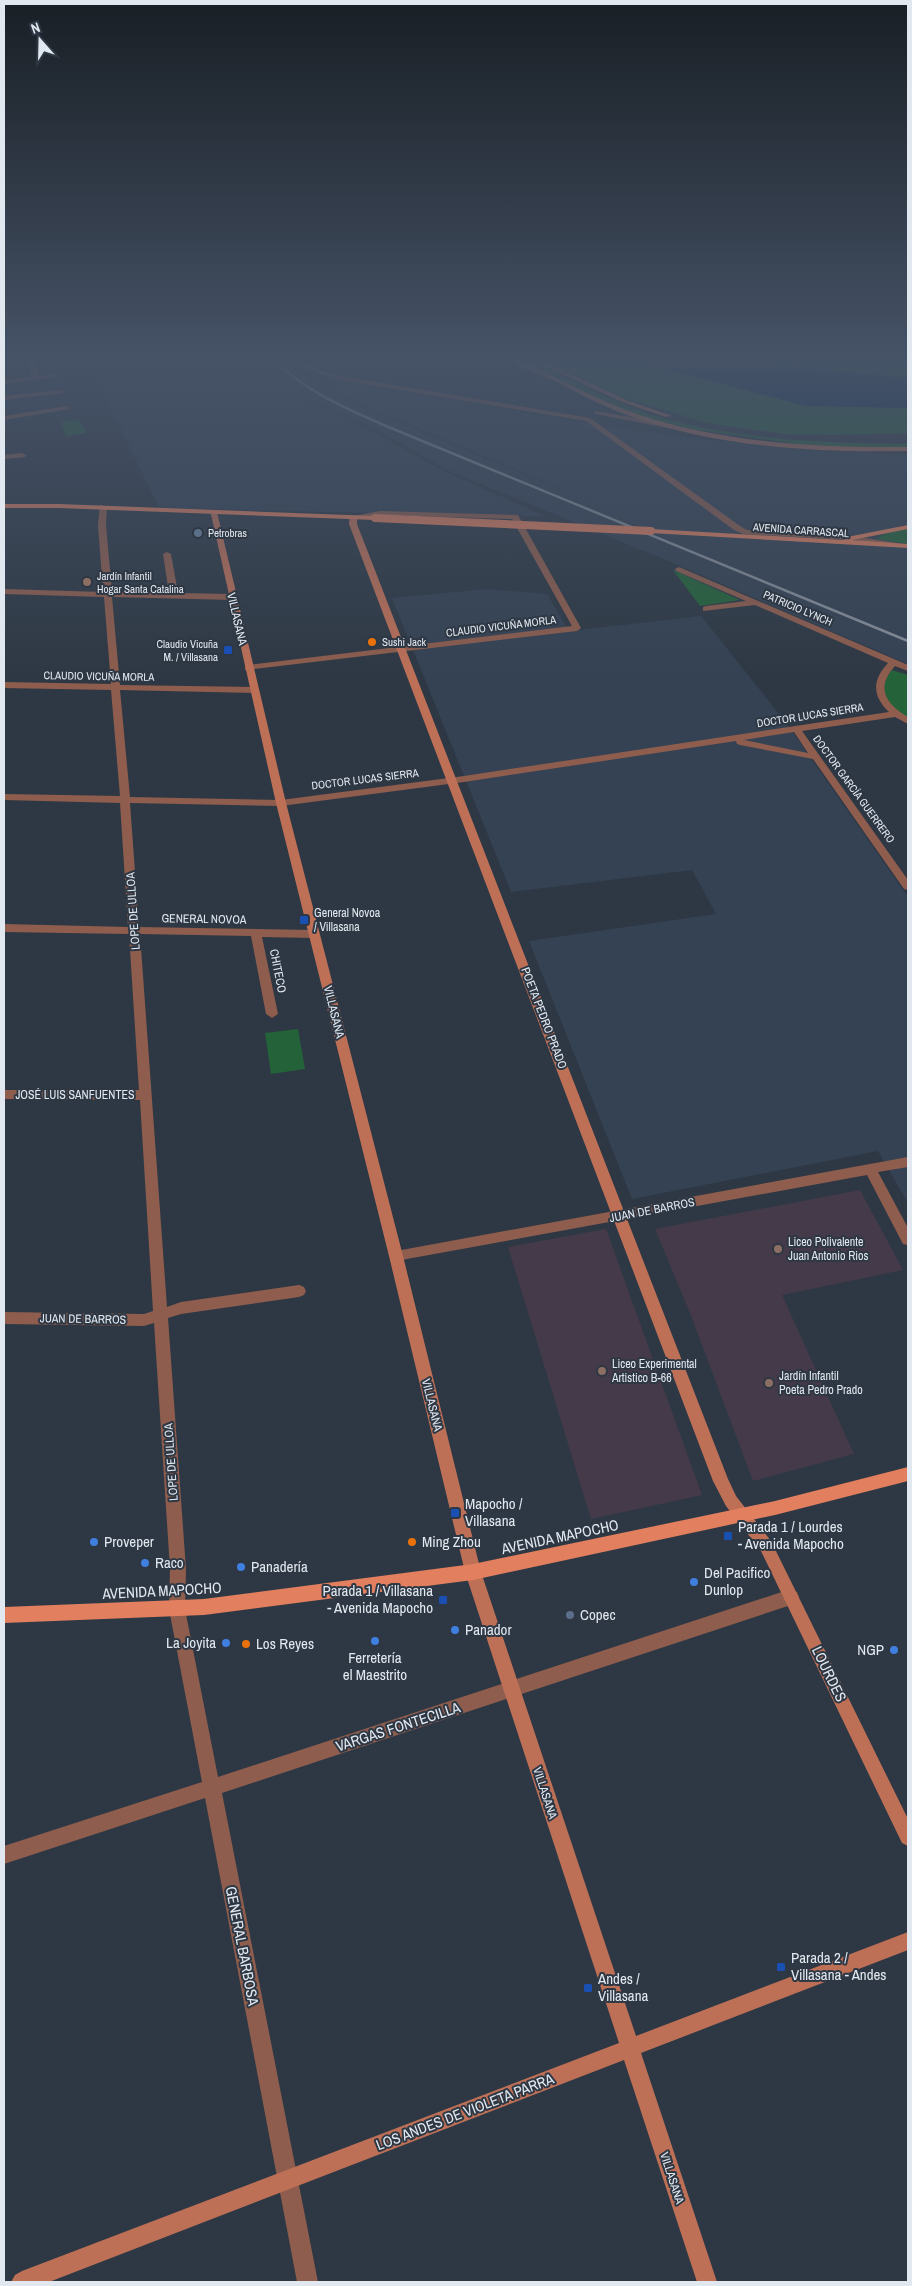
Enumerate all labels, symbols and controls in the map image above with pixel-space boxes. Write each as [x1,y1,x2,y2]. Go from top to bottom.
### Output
north arrow [15,15,65,65]
text: N [29,18,43,38]
street label: AVENIDA CARRASCAL [752,520,849,540]
place label: Petrobras [208,526,248,540]
marker: Petrobras [192,527,204,539]
place label: Jardín Infantil Hogar Santa Catalina [97,569,184,596]
marker: Jardín Infantil Hogar Santa Catalina [81,576,93,588]
street label: PATRICIO LYNCH [761,587,835,629]
street label: VILLASANA [223,591,251,647]
street label: CLAUDIO VICUÑA MORLA [445,612,558,640]
place label: Sushi Jack [382,635,427,649]
marker: Sushi Jack [366,636,378,648]
place label: Claudio Vicuña M. / Villasana [156,637,218,664]
marker: Claudio Vicuña M. / Villasana [222,644,234,656]
street label: CLAUDIO VICUÑA MORLA [43,668,155,684]
street label: DOCTOR LUCAS SIERRA [756,700,865,730]
street label: DOCTOR GARCÍA GUERRERO [810,732,898,846]
street label: DOCTOR LUCAS SIERRA [311,765,420,793]
street label: LOPE DE ULLOA [122,871,144,950]
place label: General Novoa / Villasana [314,905,381,935]
street label: GENERAL NOVOA [161,910,247,928]
marker: General Novoa / Villasana [298,914,310,926]
street label: CHITECO [266,948,290,995]
street label: POETA PEDRO PRADO [517,965,571,1071]
street label: VILLASANA [320,984,348,1040]
street label: JOSÉ LUIS SANFUENTES [15,1087,135,1103]
street label: JUAN DE BARROS [608,1194,696,1226]
place label: Liceo Polivalente Juan Antonio Rios [788,1234,869,1264]
marker: Liceo Polivalente Juan Antonio Rios [772,1243,784,1255]
street label: JUAN DE BARROS [40,1310,127,1328]
place label: Liceo Experimental Artistico B-66 [611,1356,697,1386]
marker: Liceo Experimental Artistico B-66 [596,1365,608,1377]
place label: Jardín Infantil Poeta Pedro Prado [779,1368,863,1398]
street label: VILLASANA [418,1377,446,1433]
marker: Jardín Infantil Poeta Pedro Prado [763,1377,775,1389]
street label: LOPE DE ULLOA [160,1422,182,1501]
place label: Mapocho / Villasana [465,1493,523,1531]
marker: Mapocho / Villasana [449,1507,461,1519]
street label: AVENIDA MAPOCHO [498,1514,620,1559]
place label: Parada 1 / Lourdes - Avenida Mapocho [738,1516,844,1554]
marker: Parada 1 / Lourdes - Avenida Mapocho [722,1530,734,1542]
place label: Proveper [104,1531,154,1552]
place label: Ming Zhou [422,1531,481,1552]
marker: Proveper [88,1536,100,1548]
marker: Ming Zhou [406,1536,418,1548]
place label: Raco [155,1552,184,1573]
place label: Panadería [251,1556,308,1577]
marker: Raco [139,1557,151,1569]
marker: Panadería [235,1561,247,1573]
place label: Del Pacifico Dunlop [704,1562,770,1600]
marker: Del Pacifico Dunlop [688,1576,700,1588]
street label: AVENIDA MAPOCHO [101,1577,222,1604]
place label: Parada 1 / Villasana - Avenida Mapocho [322,1580,433,1618]
marker: Parada 1 / Villasana - Avenida Mapocho [437,1594,449,1606]
place label: Copec [580,1604,616,1625]
marker: Copec [564,1609,576,1621]
place label: Panador [465,1619,512,1640]
marker: Panador [449,1624,461,1636]
place label: La Joyita [166,1632,216,1653]
place label: Los Reyes [256,1633,314,1654]
marker: Ferretería el Maestrito [369,1635,381,1647]
marker: La Joyita [220,1637,232,1649]
marker: Los Reyes [240,1638,252,1650]
place label: NGP [857,1639,884,1660]
street label: LOURDES [807,1642,852,1705]
marker: NGP [888,1644,900,1656]
place label: Ferretería el Maestrito [343,1647,407,1685]
street label: VARGAS FONTECILLA [333,1696,463,1757]
street label: VILLASANA [529,1765,561,1821]
street label: GENERAL BARBOSA [221,1884,265,2008]
place label: Parada 2 / Villasana - Andes [791,1947,887,1985]
marker: Parada 2 / Villasana - Andes [775,1961,787,1973]
place label: Andes / Villasana [597,1968,649,2006]
marker: Andes / Villasana [582,1982,594,1994]
street label: LOS ANDES DE VIOLETA PARRA [373,2068,558,2155]
street label: VILLASANA [656,2150,688,2206]

